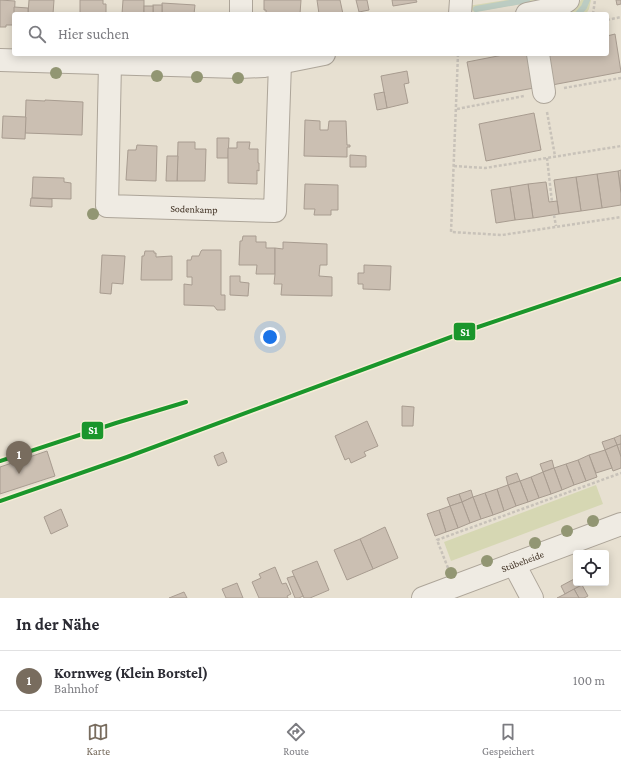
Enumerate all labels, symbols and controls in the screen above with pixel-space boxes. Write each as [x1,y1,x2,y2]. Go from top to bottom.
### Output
search box [12,12,609,56]
icon: search [26,23,48,45]
text: Hier suchen [58,26,129,42]
street label: Sodenkamp [170,203,218,215]
line badge: S1 [453,322,476,341]
text: S1 [460,326,470,338]
your location [260,327,280,347]
line badge: S1 [81,421,104,440]
text: S1 [88,424,98,436]
pin: 1 [6,441,32,474]
street label: Stübeheide [499,548,546,574]
map controls [573,550,609,586]
button: locate [573,550,609,586]
text: In der Nähe [16,615,99,634]
text: Kornweg (Klein Borstel) [54,665,208,681]
text: 1 [27,673,31,688]
text: 100 m [573,673,605,688]
text: Bahnhof [54,681,98,696]
tab: Karte [87,721,110,757]
tab: Route [283,721,309,757]
tab: Gespeichert [482,721,534,757]

